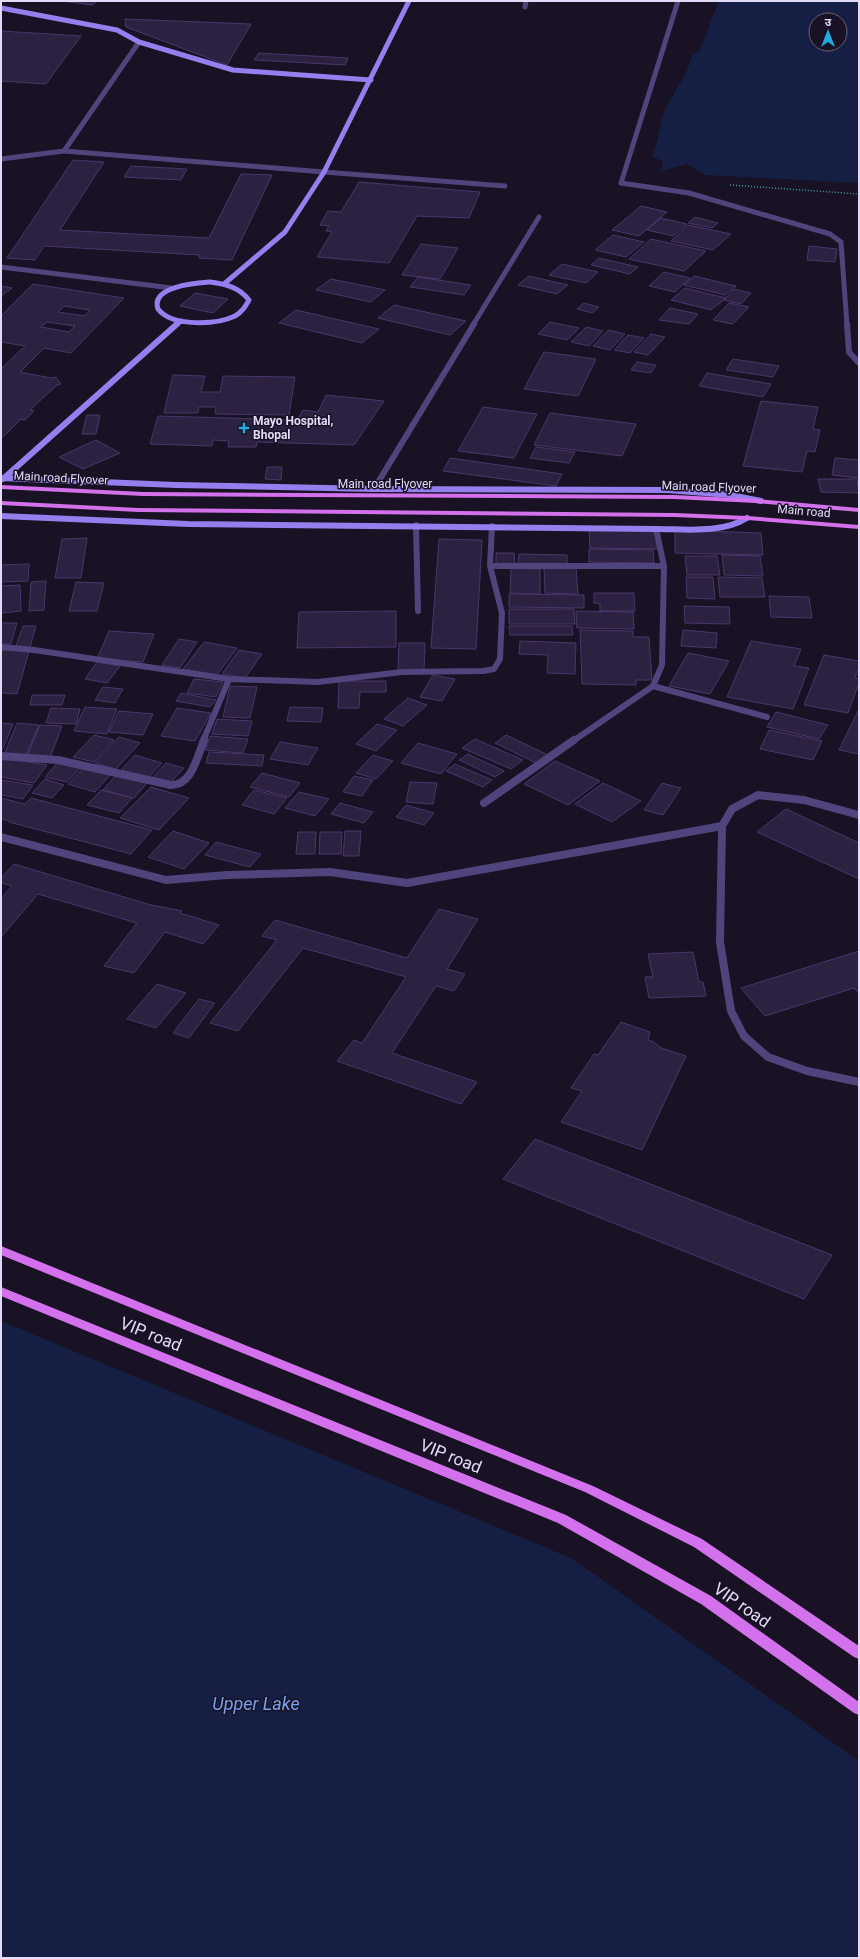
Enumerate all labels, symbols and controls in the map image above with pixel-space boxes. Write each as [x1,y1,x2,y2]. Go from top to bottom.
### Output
north arrow [808,12,848,52]
text: उ [825,16,832,29]
place label: Mayo Hospital, Bhopal [253,414,334,442]
marker: Mayo Hospital, Bhopal [238,422,250,434]
street label: Main road Flyover [13,469,109,487]
street label: Main road Flyover [338,477,432,491]
street label: Main road Flyover [661,478,757,496]
street label: Main road [777,502,831,520]
street label: VIP road [117,1313,185,1355]
street label: VIP road [417,1435,485,1477]
street label: VIP road [710,1578,774,1632]
water label: Upper Lake [212,1693,300,1714]

